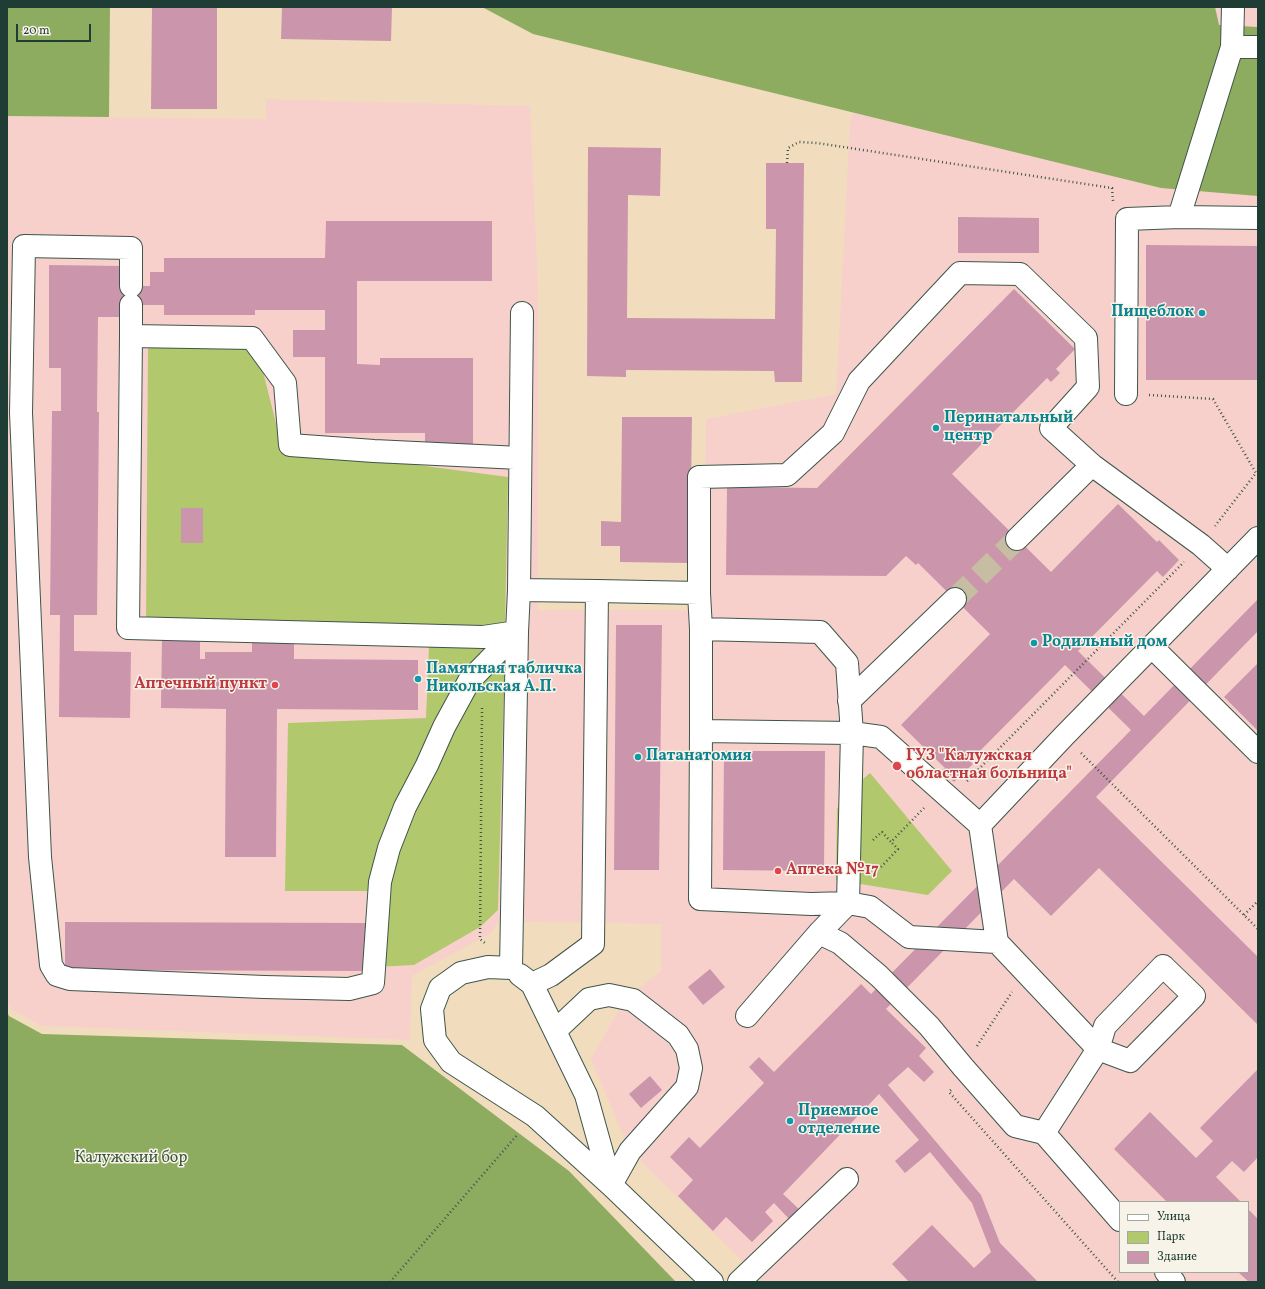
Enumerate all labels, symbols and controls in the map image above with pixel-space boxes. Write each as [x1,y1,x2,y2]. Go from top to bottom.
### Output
scale bar [18,16,93,42]
text: 20 m [23,23,50,39]
place label: Пищеблок [1111,303,1194,323]
marker: Пищеблок [1197,308,1207,318]
place label: Перинатальный центр [944,409,1073,447]
marker: Перинатальный центр [931,423,941,433]
place label: Родильный дом [1042,633,1168,653]
marker: Родильный дом [1029,638,1039,648]
place label: Памятная табличка Никольская А.П. [426,660,582,698]
marker: Памятная табличка Никольская А.П. [413,674,423,684]
place label: Аптечный пункт [134,675,267,695]
marker: Аптечный пункт [270,680,280,690]
place label: Патанатомия [646,747,752,767]
place label: ГУЗ "Калужская областная больница" [906,747,1072,785]
marker: Патанатомия [633,752,643,762]
marker: ГУЗ "Калужская областная больница" [891,760,903,772]
place label: Аптека №17 [786,861,879,881]
marker: Аптека №17 [773,866,783,876]
place label: Приемное отделение [798,1102,880,1140]
marker: Приемное отделение [785,1116,795,1126]
park label: Калужский бор [74,1149,188,1169]
legend [1119,1201,1249,1273]
text: Улица [1157,1209,1190,1225]
text: Парк [1157,1229,1185,1245]
text: Здание [1157,1249,1197,1265]

